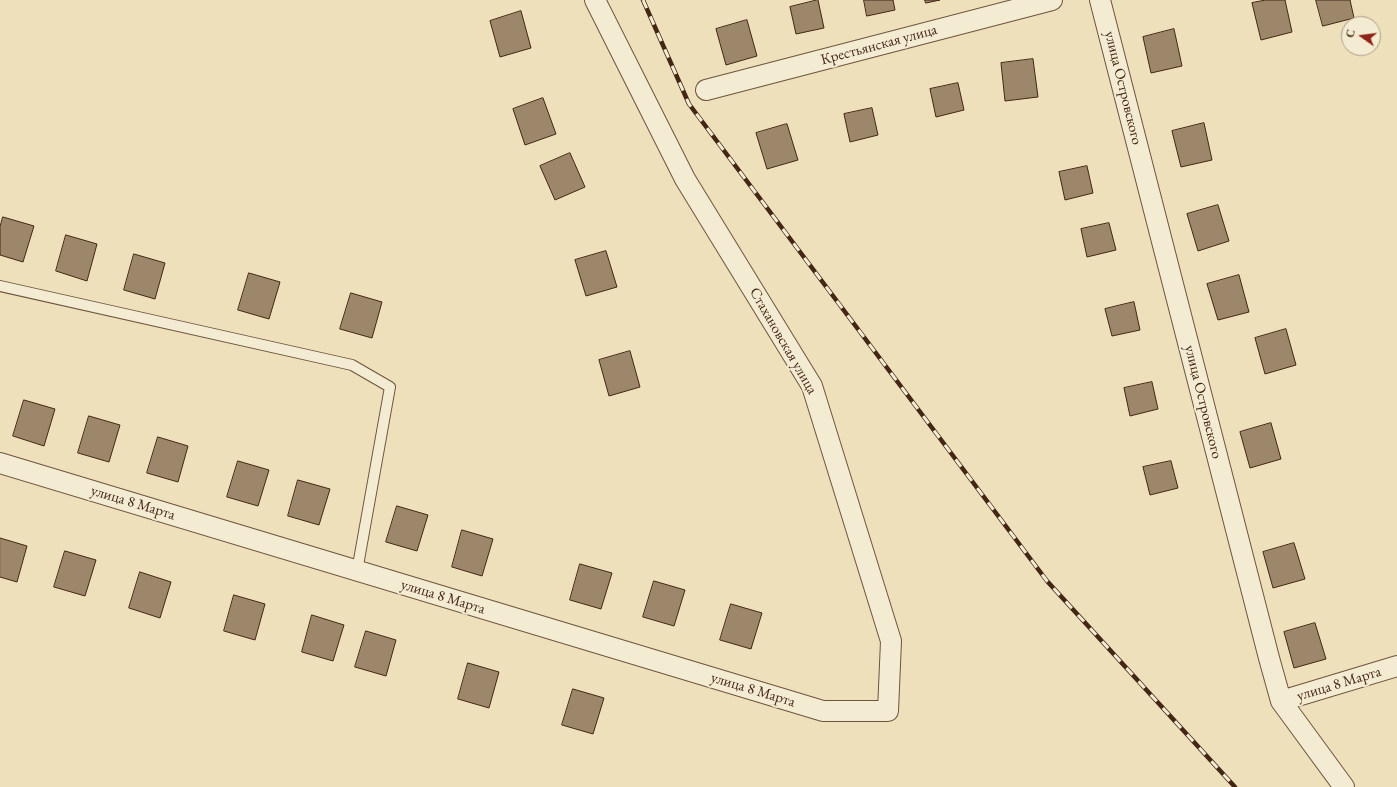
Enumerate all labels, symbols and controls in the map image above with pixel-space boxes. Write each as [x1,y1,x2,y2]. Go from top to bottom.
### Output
north arrow [1341,16,1381,56]
street label: Крестьянская улица [819,21,939,69]
text: С [1343,28,1358,39]
street label: улица Островского [1100,29,1146,147]
street label: Стахановская улица [745,284,821,398]
street label: улица Островского [1180,343,1226,461]
street label: улица 8 Марта [89,482,177,524]
street label: улица 8 Марта [399,576,487,618]
street label: улица 8 Марта [1295,663,1383,705]
street label: улица 8 Марта [709,669,797,711]

